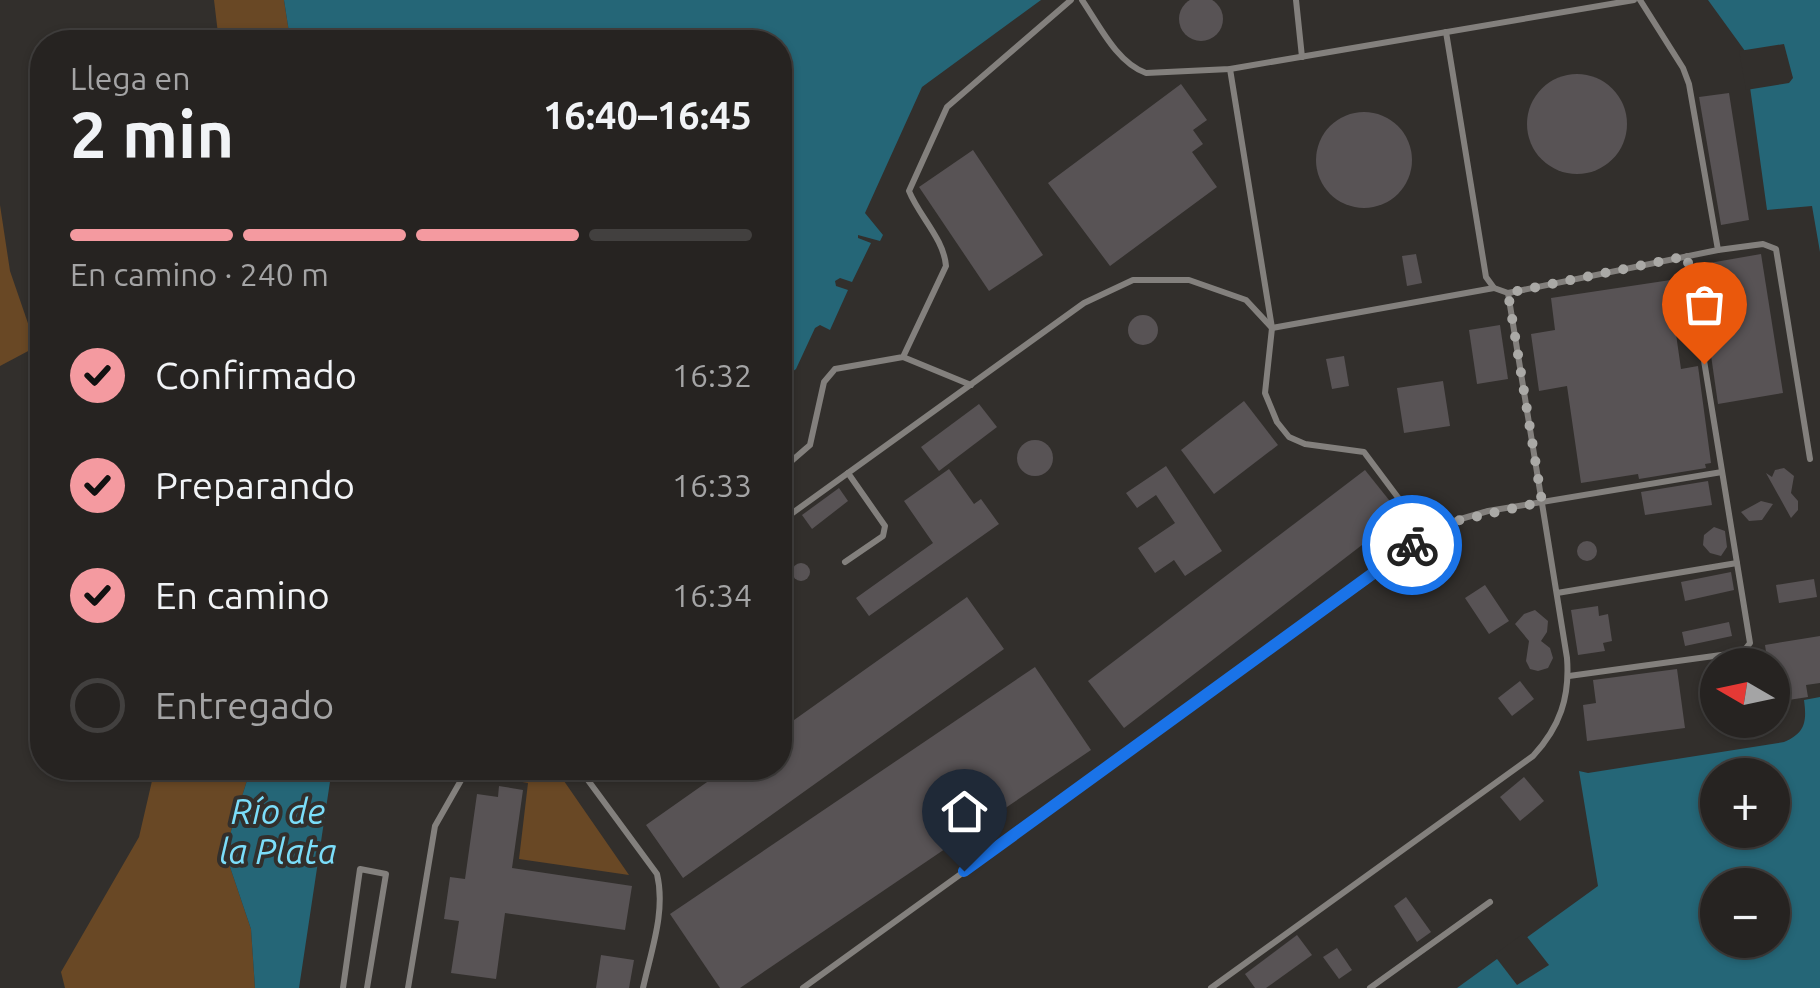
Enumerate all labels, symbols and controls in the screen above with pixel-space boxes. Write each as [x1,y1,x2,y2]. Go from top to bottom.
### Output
text: Llega en [70,60,190,96]
text: 16:40–16:45 [543,94,752,136]
text: 2 min [70,97,234,170]
text: En camino · 240 m [70,256,329,292]
pin [1662,262,1747,365]
icon: bag [1677,277,1732,332]
icon: check [70,348,125,403]
text: Confirmado [155,354,357,396]
text: 16:32 [672,357,752,393]
icon: check [70,458,125,513]
text: Preparando [155,464,355,506]
text: 16:33 [672,467,752,503]
courier [1362,495,1462,595]
icon: bike [1385,518,1440,573]
icon: check [70,568,125,623]
text: En camino [155,574,330,616]
text: 16:34 [672,577,752,613]
north arrow [1700,648,1790,738]
map controls [1700,648,1790,958]
text: Entregado [155,684,334,726]
button: + [1700,758,1790,848]
pin [922,769,1007,872]
icon: home [937,784,992,839]
water label: Río de la Plata [219,791,337,871]
button: − [1700,868,1790,958]

